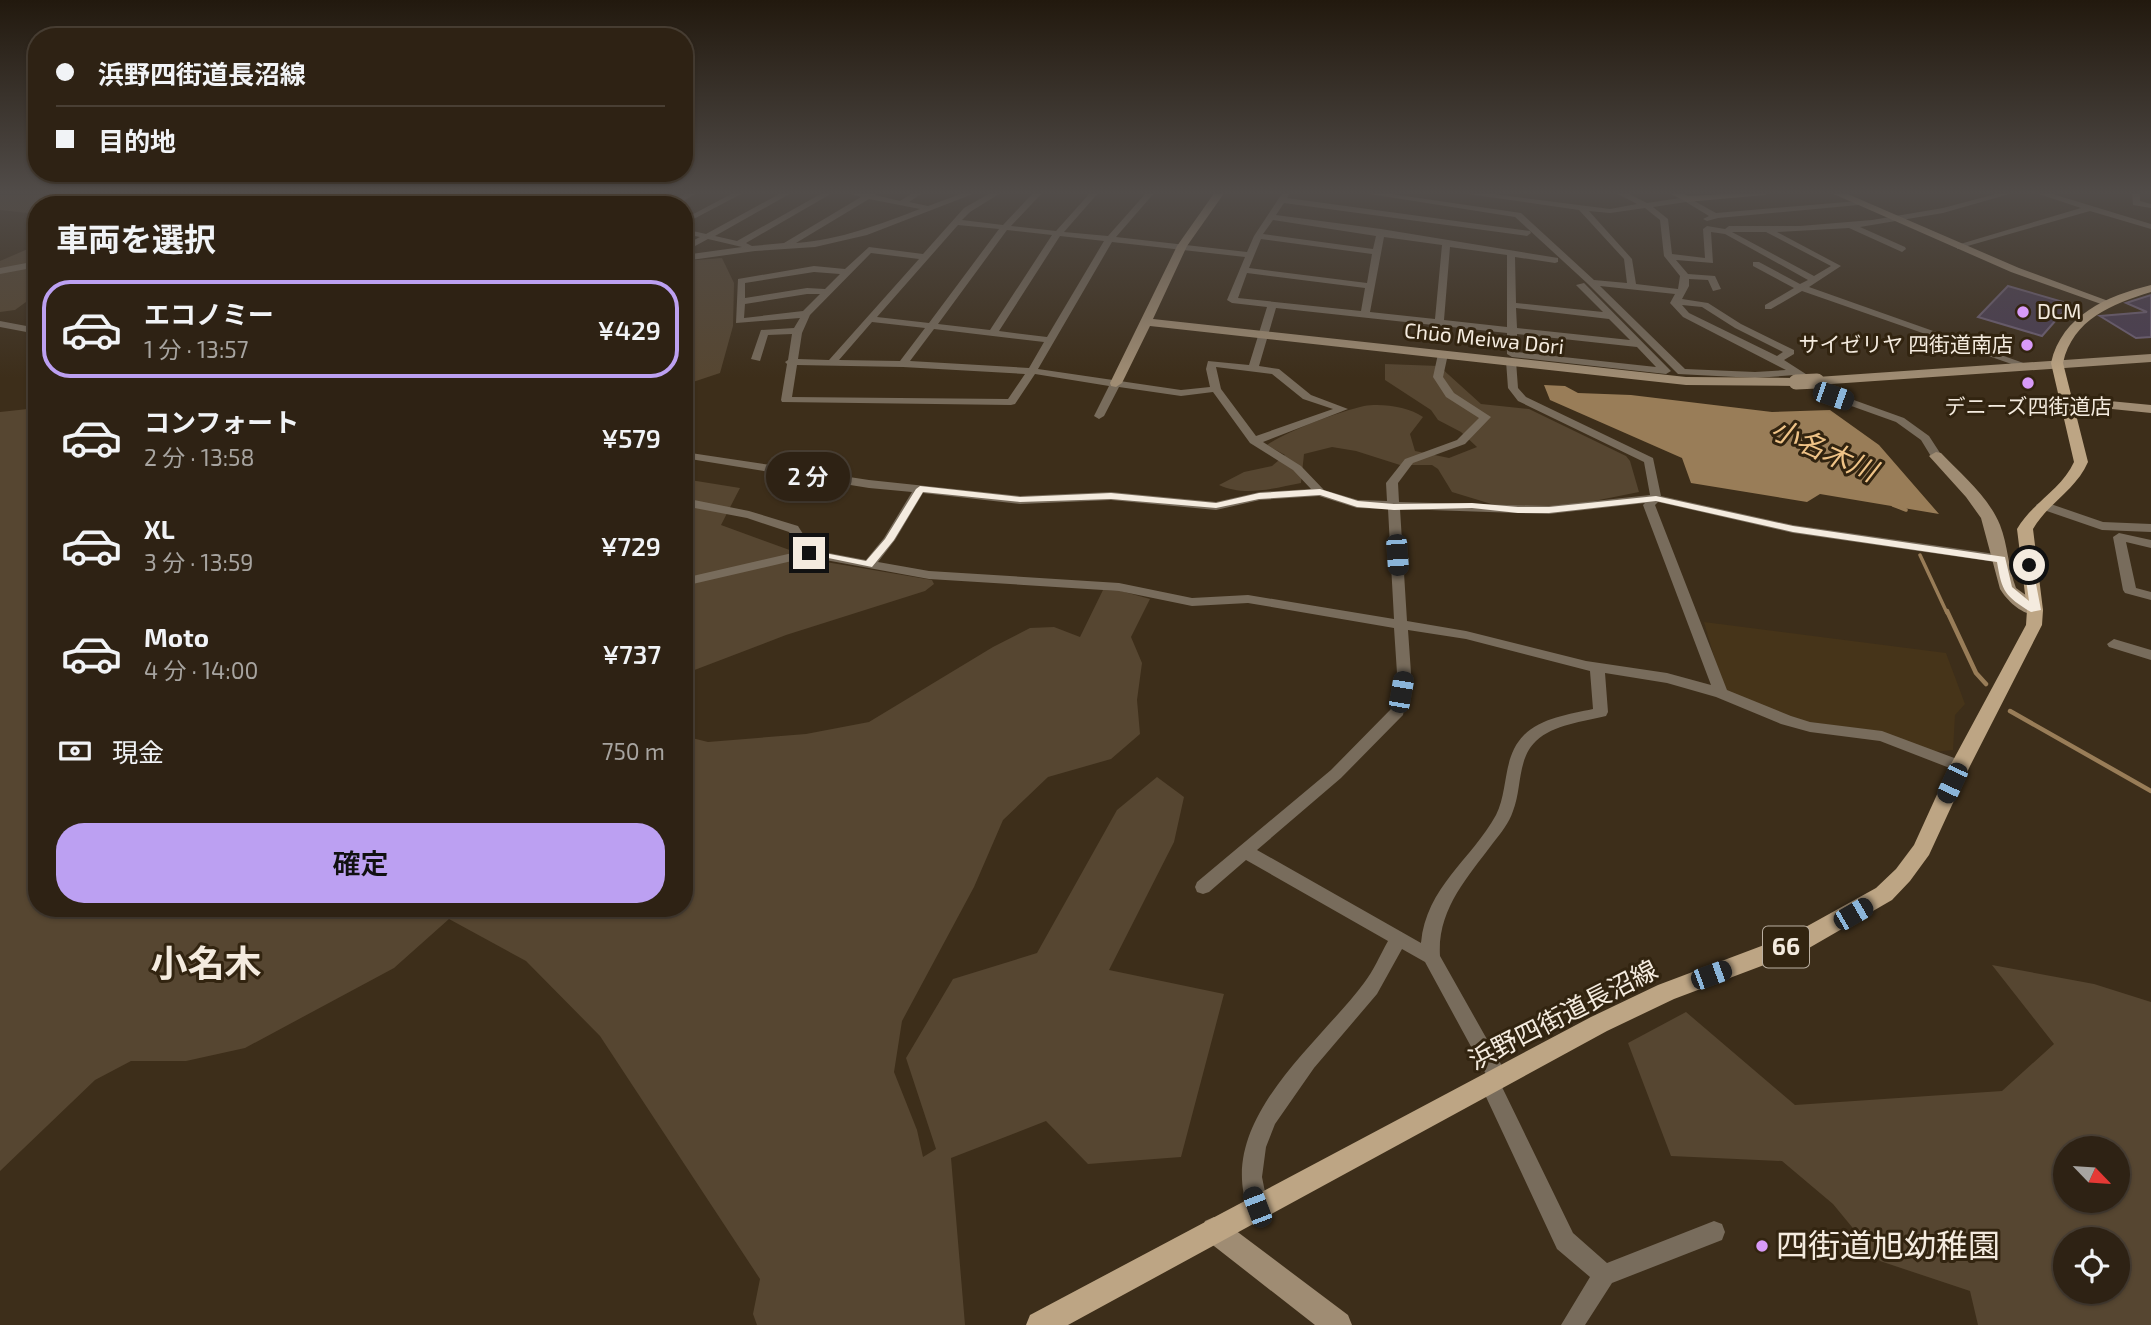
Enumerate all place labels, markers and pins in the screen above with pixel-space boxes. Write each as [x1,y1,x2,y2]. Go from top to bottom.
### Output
place label: DCM [2037,298,2081,323]
marker: DCM [2015,304,2031,320]
place label: サイゼリヤ 四街道南店 [1798,331,2013,356]
marker: サイゼリヤ 四街道南店 [2019,337,2035,353]
marker: デニーズ四街道店 [2020,375,2036,391]
place label: デニーズ四街道店 [1945,393,2111,418]
place label: 四街道旭幼稚園 [1776,1225,2000,1263]
marker: 四街道旭幼稚園 [1754,1238,1770,1254]

